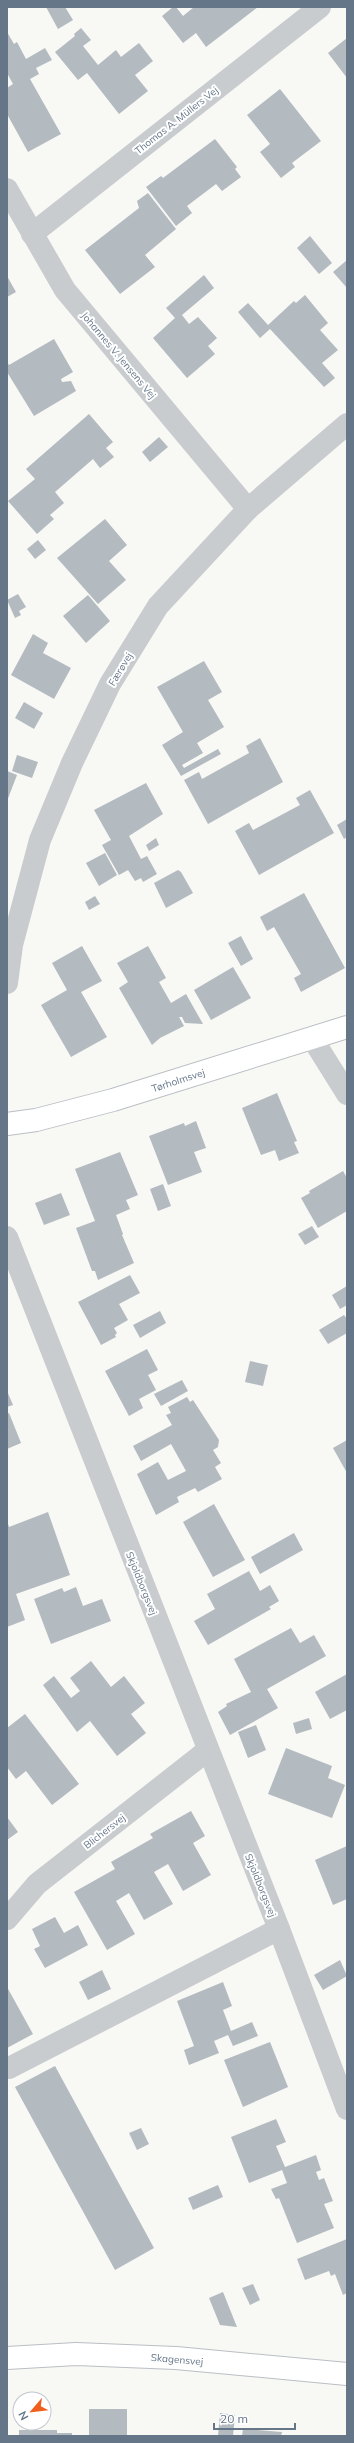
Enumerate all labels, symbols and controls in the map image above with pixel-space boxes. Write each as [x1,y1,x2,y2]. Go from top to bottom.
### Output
street label: Thomas A. Müllers Vej [132,84,221,157]
street label: Johannes V. Jensens Vej [78,309,159,401]
street label: Færøvej [105,650,135,688]
street label: Tørholmsvej [150,1066,206,1095]
street label: Skjoldborgsvej [123,1550,160,1617]
street label: Blichersvej [81,1811,128,1852]
street label: Skjoldborgsvej [242,1852,279,1919]
street label: Skagensvej [150,2351,204,2368]
north arrow [12,2391,52,2431]
scale bar [214,2405,295,2431]
text: N [15,2409,31,2423]
text: 20 m [220,2411,248,2426]

